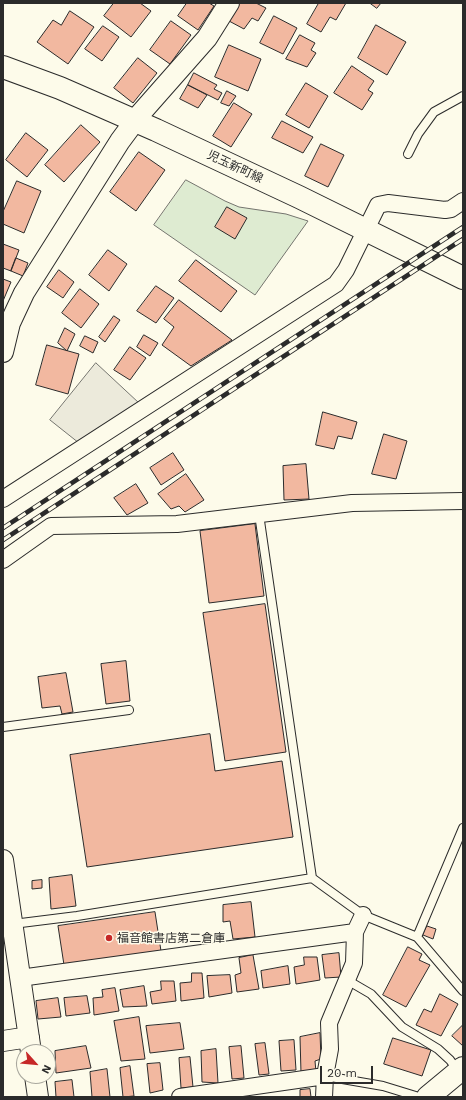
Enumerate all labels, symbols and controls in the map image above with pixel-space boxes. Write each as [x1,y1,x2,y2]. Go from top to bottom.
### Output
street label: 児玉新町線 [205,148,265,186]
place label: 福音館書店第二倉庫 [117,931,225,945]
marker: 福音館書店第二倉庫 [104,933,114,943]
north arrow [16,1044,56,1084]
scale bar [322,1058,375,1084]
text: N [39,1063,54,1076]
text: 20 m [327,1066,357,1080]

